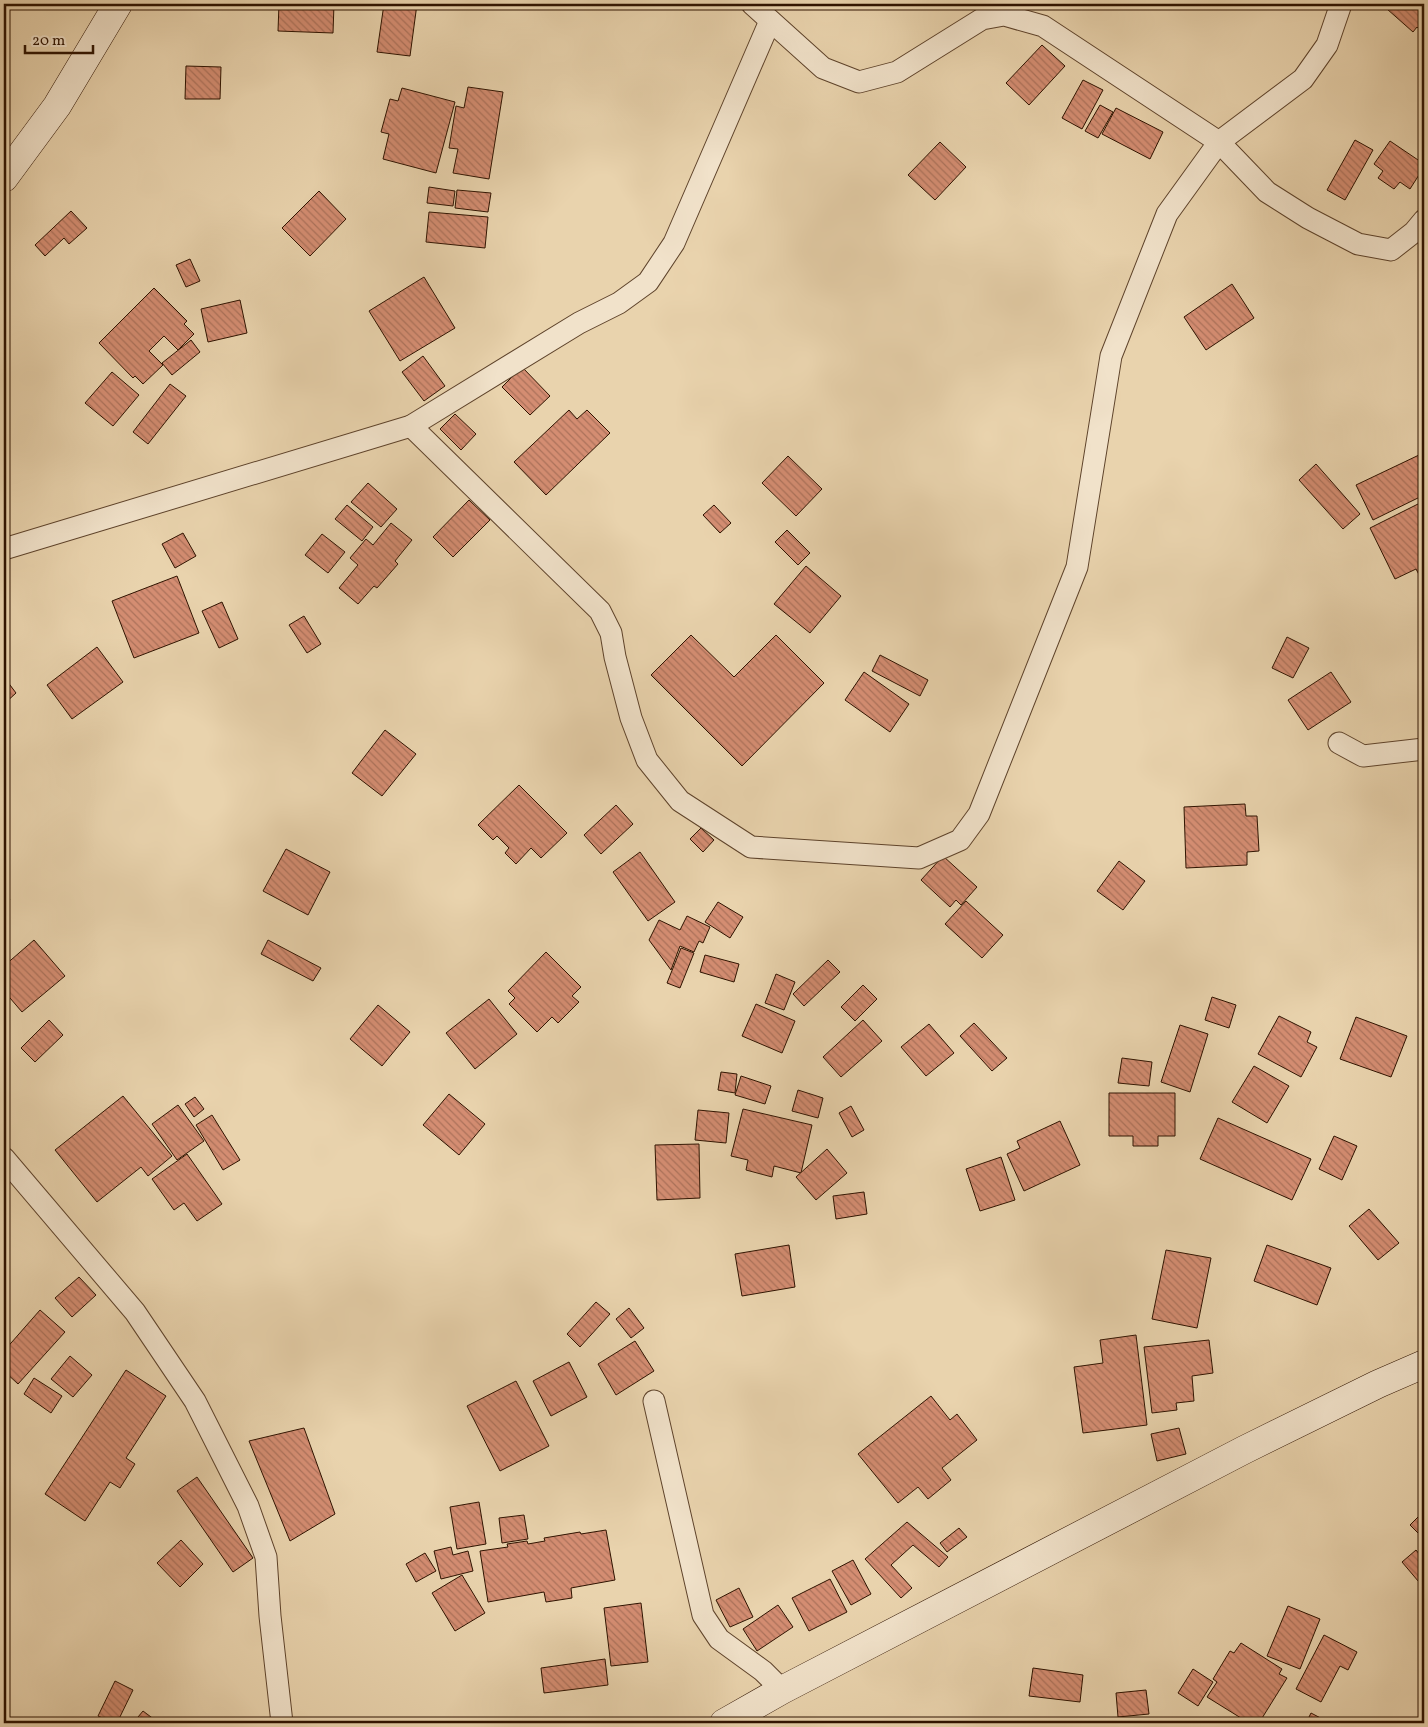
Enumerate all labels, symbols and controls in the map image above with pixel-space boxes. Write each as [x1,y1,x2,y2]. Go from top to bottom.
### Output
scale bar [25,22,92,54]
text: 20 m [32,31,65,52]

